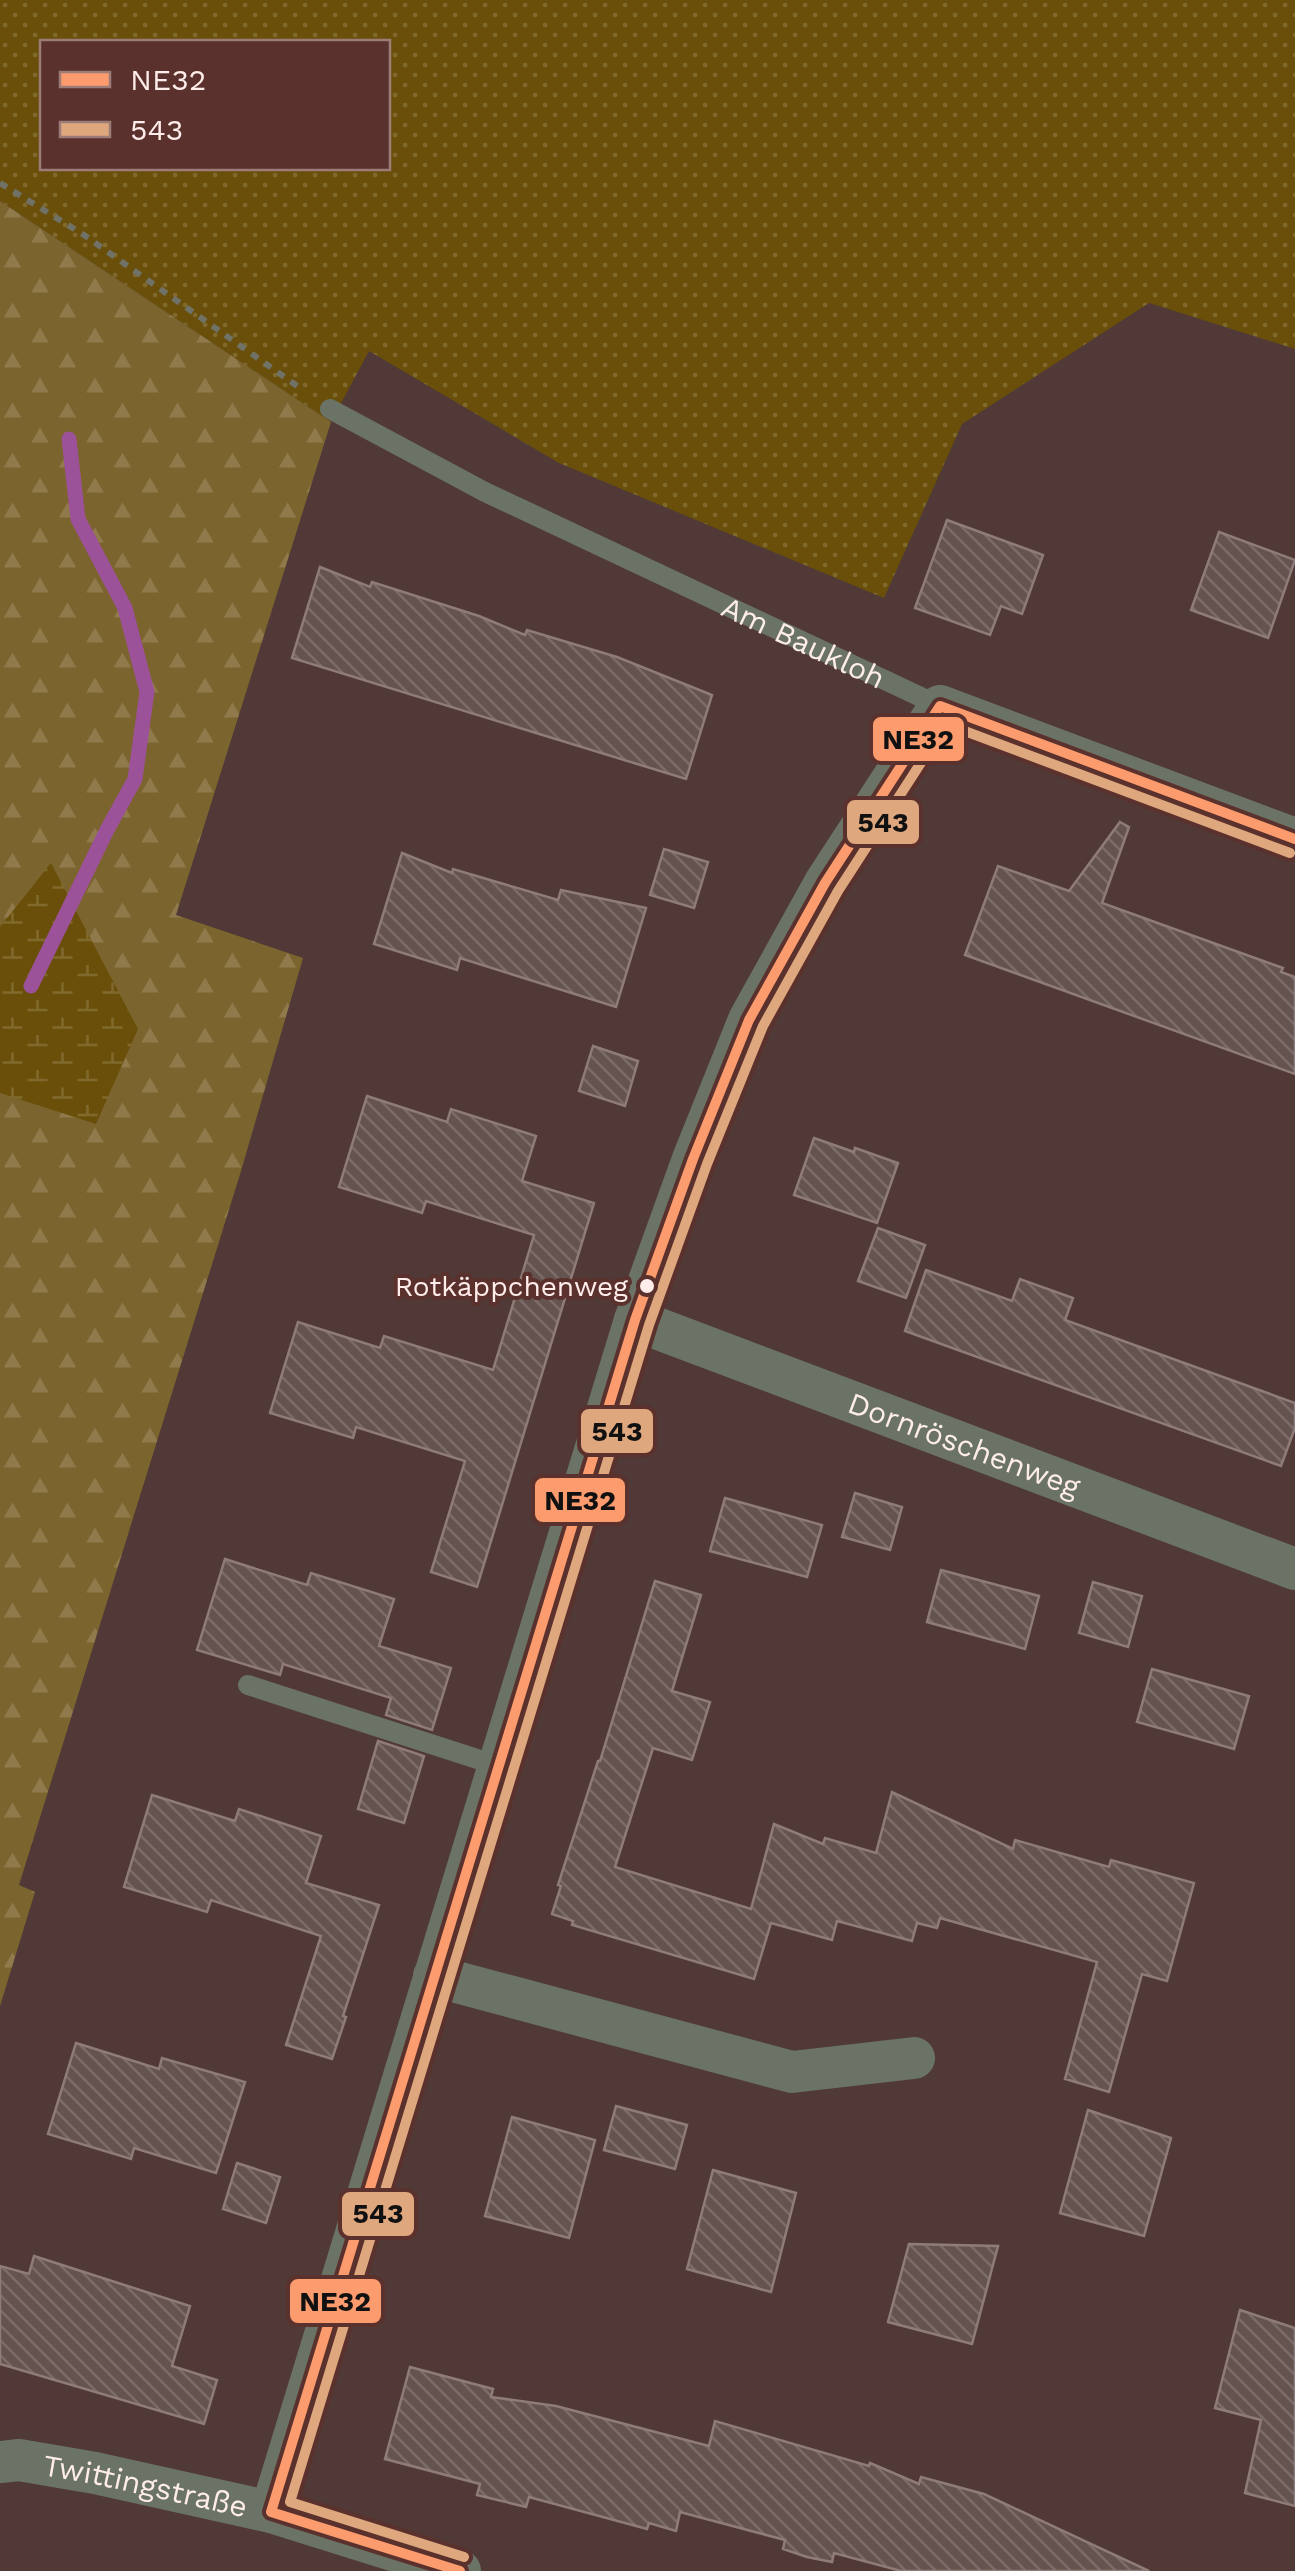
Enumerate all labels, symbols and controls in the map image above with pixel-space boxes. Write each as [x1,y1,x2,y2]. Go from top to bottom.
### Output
legend [40,40,390,170]
text: NE32 [130,62,206,97]
text: 543 [130,112,183,147]
street label: Am Baukloh [716,588,891,695]
line badge: NE32 [871,715,966,763]
text: NE32 [882,723,954,756]
line badge: 543 [845,798,921,846]
text: 543 [857,806,909,839]
place label: Rotkäppchenweg [395,1270,628,1303]
marker: Rotkäppchenweg [637,1276,657,1296]
street label: Dornröschenweg [844,1385,1085,1504]
line badge: 543 [579,1407,655,1455]
text: 543 [591,1415,643,1448]
line badge: NE32 [533,1476,627,1524]
text: NE32 [544,1484,616,1517]
line badge: 543 [340,2190,416,2238]
text: 543 [352,2197,404,2230]
line badge: NE32 [288,2277,383,2325]
text: NE32 [299,2285,371,2318]
street label: Twittingstraße [41,2447,251,2524]

